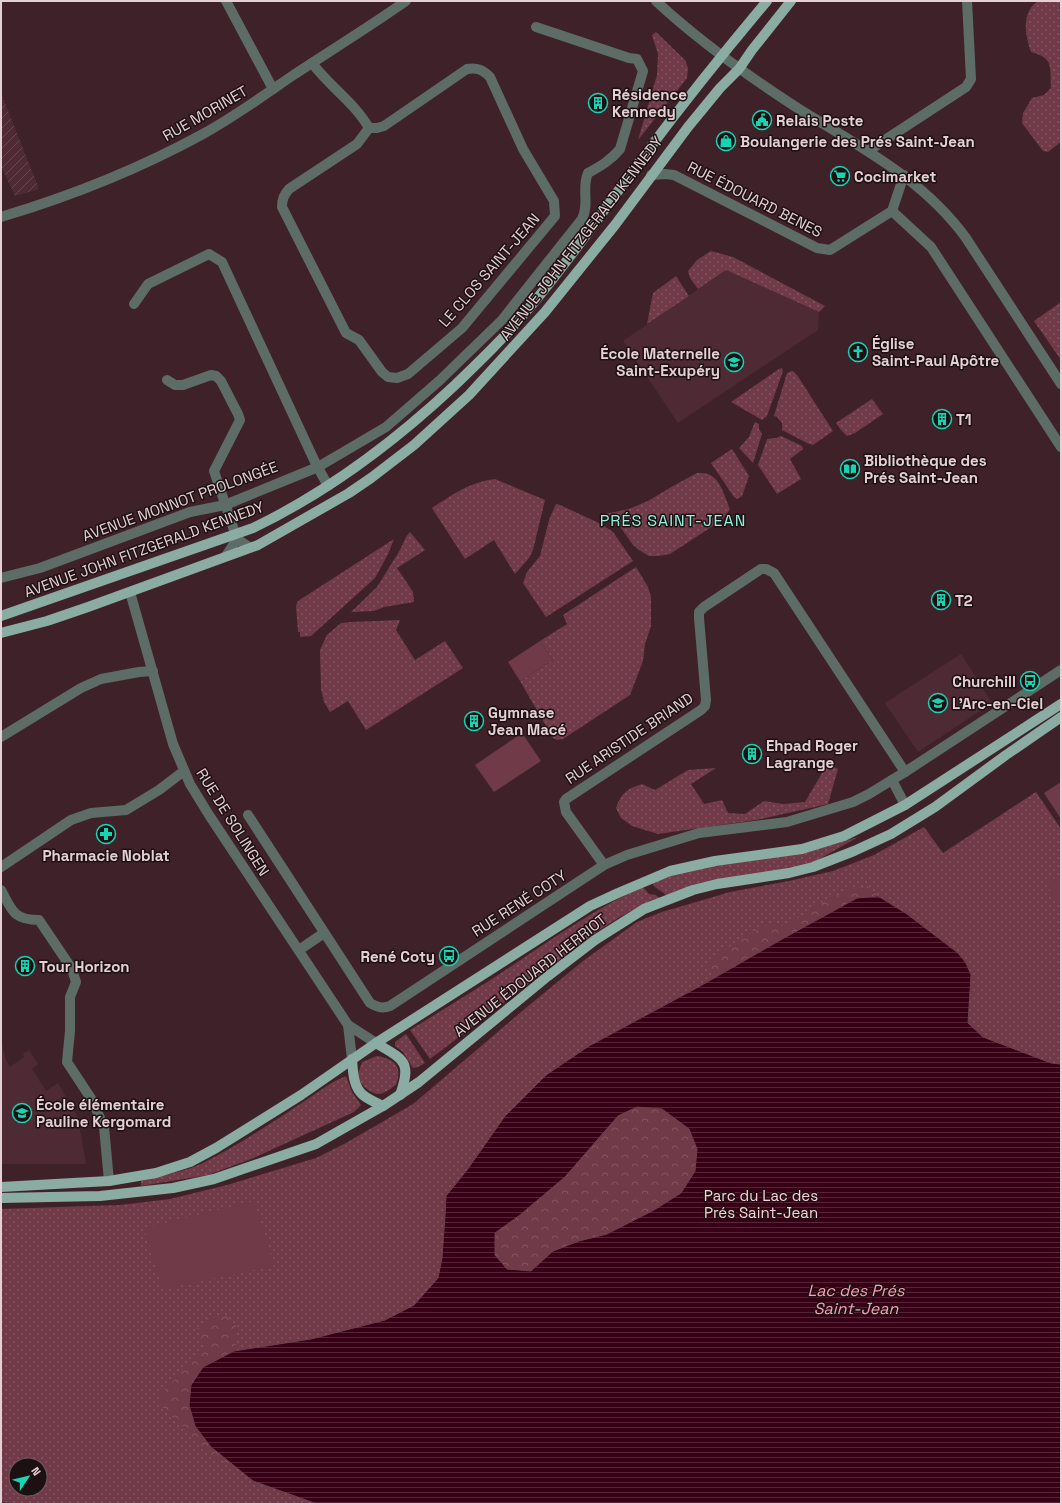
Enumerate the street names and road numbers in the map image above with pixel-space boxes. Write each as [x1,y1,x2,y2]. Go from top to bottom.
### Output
street label: RUE MORINET [159,81,251,145]
street label: AVENUE JOHN FITZGERALD KENNEDY [495,132,667,344]
street label: RUE ÉDOUARD BENES [684,157,826,241]
street label: LE CLOS SAINT-JEAN [434,209,544,331]
street label: AVENUE MONNOT PROLONGÉE [80,457,280,545]
street label: AVENUE JOHN FITZGERALD KENNEDY [21,497,267,601]
street label: RUE ARISTIDE BRIAND [562,688,697,788]
street label: RUE DE SOLINGEN [192,765,274,879]
street label: RUE RENÉ COTY [468,865,570,941]
street label: AVENUE ÉDOUARD HERRIOT [450,909,610,1041]

